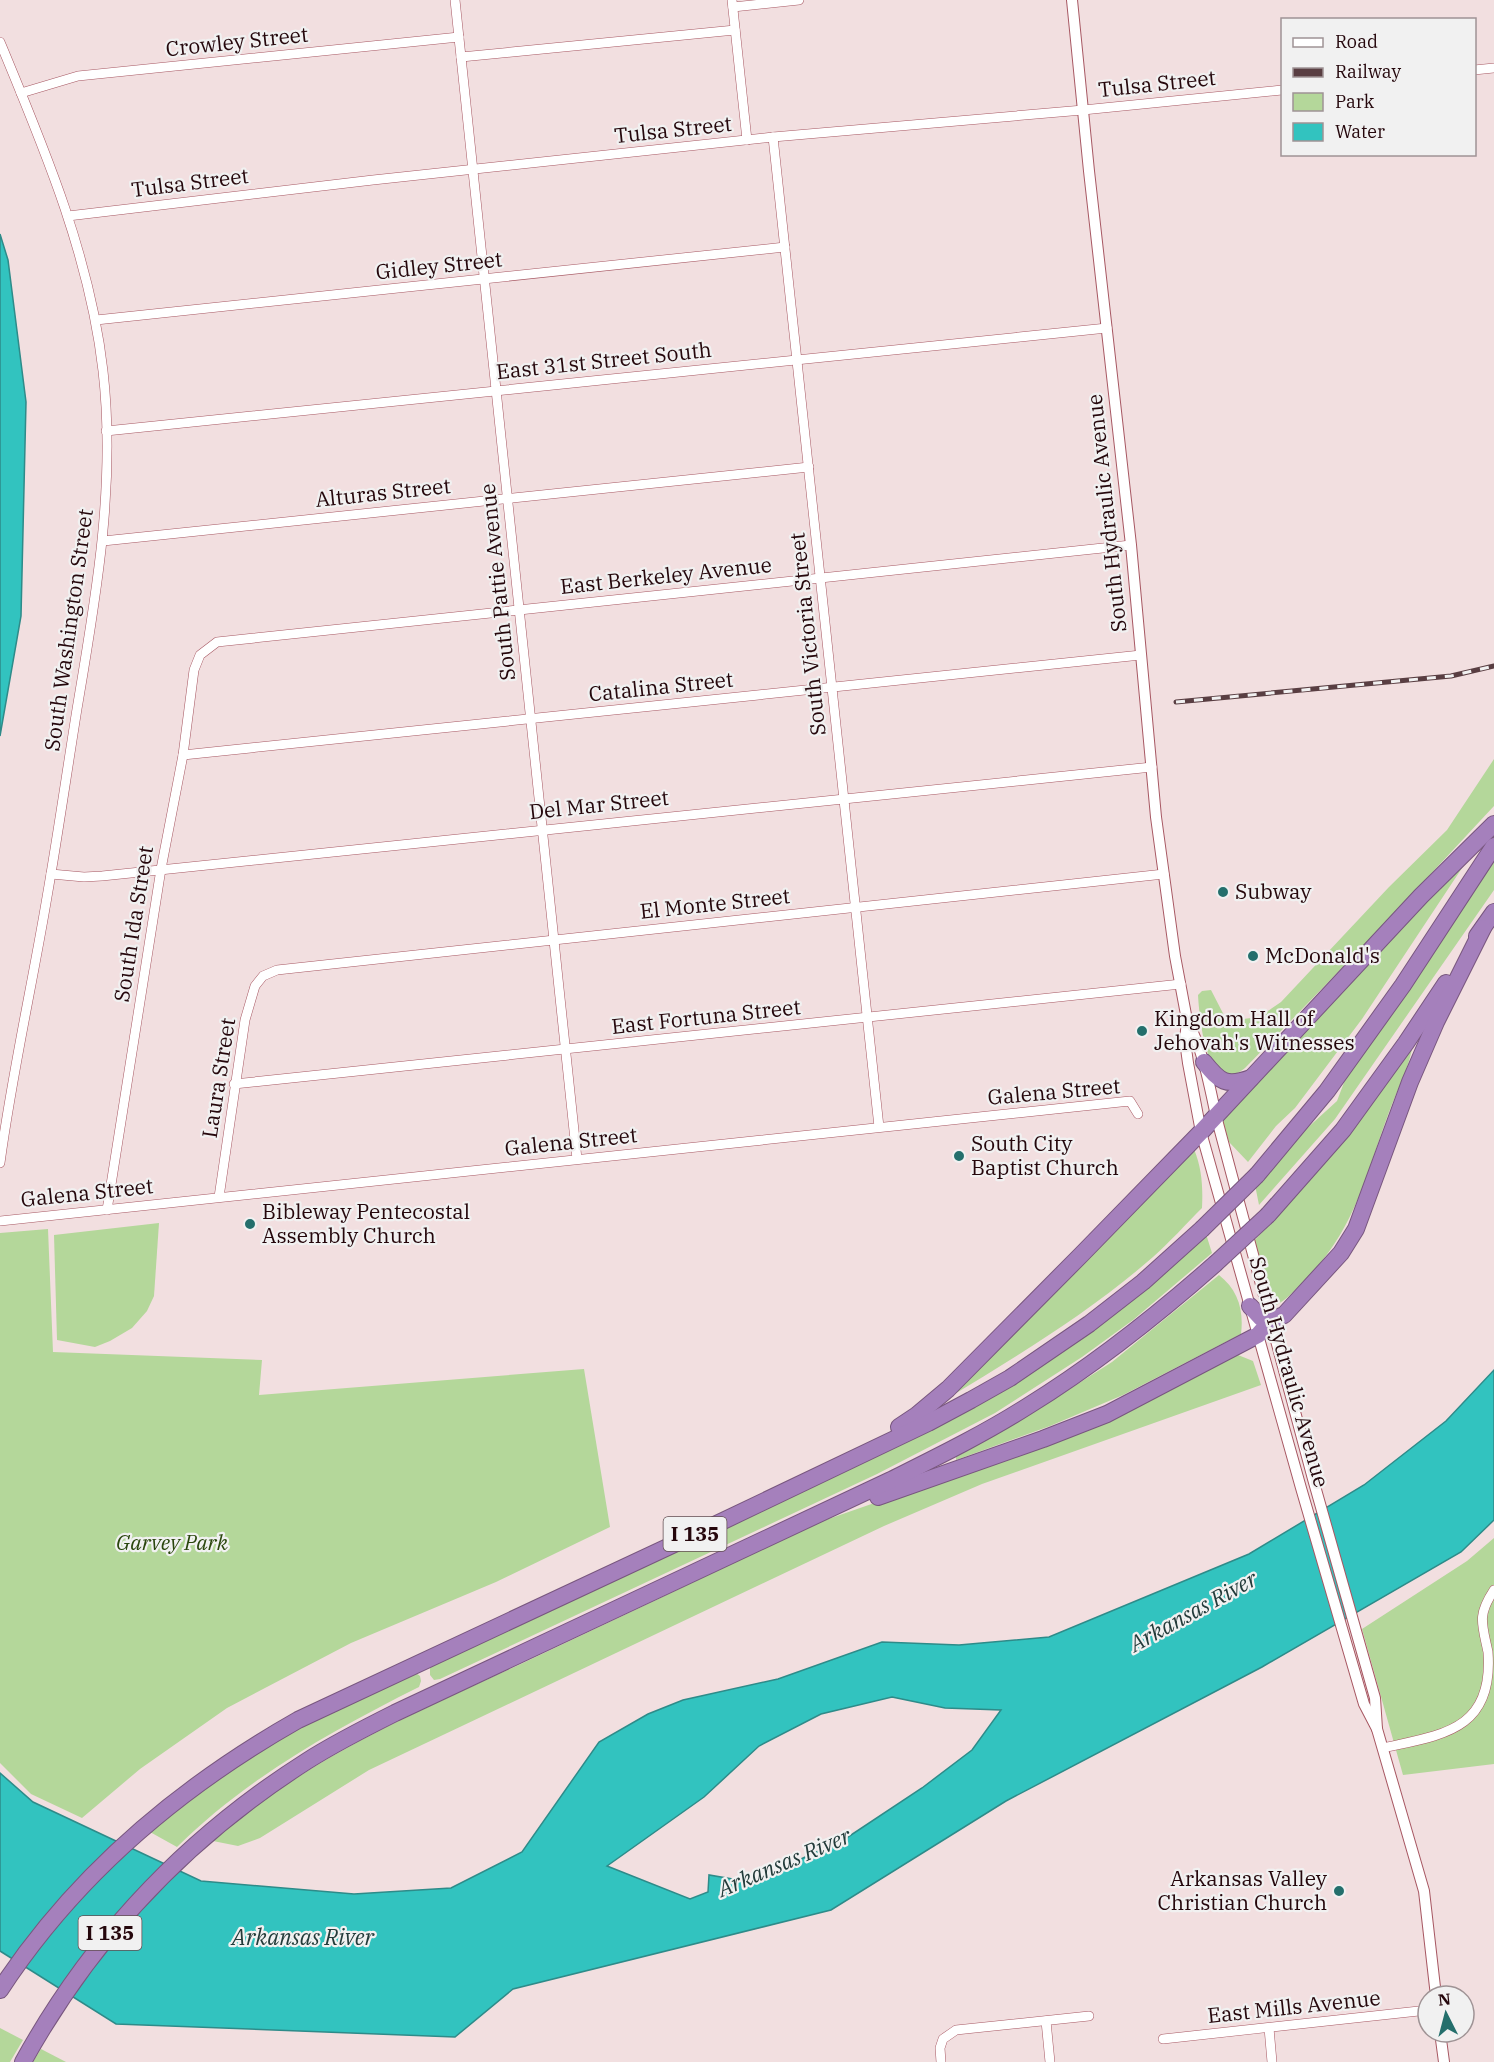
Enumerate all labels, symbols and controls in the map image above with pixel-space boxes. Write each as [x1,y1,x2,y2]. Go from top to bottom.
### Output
legend [1281,18,1476,156]
street label: Crowley Street [164,20,310,62]
text: Road [1335,30,1378,53]
text: Railway [1335,60,1401,83]
street label: Tulsa Street [1097,63,1217,103]
text: Park [1335,90,1375,113]
street label: Tulsa Street [613,109,733,149]
text: Water [1335,120,1385,143]
street label: Tulsa Street [130,161,250,203]
street label: Gidley Street [374,244,504,286]
street label: East 31st Street South [495,335,713,385]
street label: South Hydraulic Avenue [1080,393,1132,633]
street label: Alturas Street [314,471,452,513]
street label: South Pattie Avenue [473,482,521,682]
street label: South Washington Street [37,507,99,753]
street label: South Victoria Street [782,531,832,737]
street label: East Berkeley Avenue [559,550,773,600]
street label: Catalina Street [587,664,735,708]
street label: Del Mar Street [528,783,670,825]
street label: South Ida Street [107,844,159,1004]
place label: Subway [1235,877,1312,905]
street label: El Monte Street [638,881,791,925]
marker: Subway [1216,885,1230,899]
place label: McDonald's [1265,941,1380,969]
marker: McDonald's [1246,949,1260,963]
street label: East Fortuna Street [610,992,802,1040]
place label: Kingdom Hall of Jehovah's Witnesses [1154,1004,1355,1056]
street label: Laura Street [195,1016,241,1140]
marker: Kingdom Hall of Jehovah's Witnesses [1135,1024,1149,1038]
street label: Galena Street [986,1071,1121,1111]
street label: Galena Street [503,1120,639,1162]
place label: South City Baptist Church [971,1129,1119,1181]
marker: South City Baptist Church [952,1149,966,1163]
street label: Galena Street [19,1171,155,1213]
place label: Bibleway Pentecostal Assembly Church [262,1197,470,1249]
marker: Bibleway Pentecostal Assembly Church [243,1217,257,1231]
street label: South Hydraulic Avenue [1244,1253,1336,1490]
road number: I 135 [664,1517,726,1551]
park label: Garvey Park [116,1528,229,1556]
water label: Arkansas River [1122,1563,1263,1659]
water label: Arkansas River [711,1820,856,1903]
place label: Arkansas Valley Christian Church [1157,1864,1328,1916]
marker: Arkansas Valley Christian Church [1332,1884,1346,1898]
road number: I 135 [78,1916,142,1950]
water label: Arkansas River [230,1922,376,1951]
street label: East Mills Avenue [1206,1983,1382,2029]
north arrow [1416,1984,1476,2044]
text: N [1437,1988,1452,2010]

